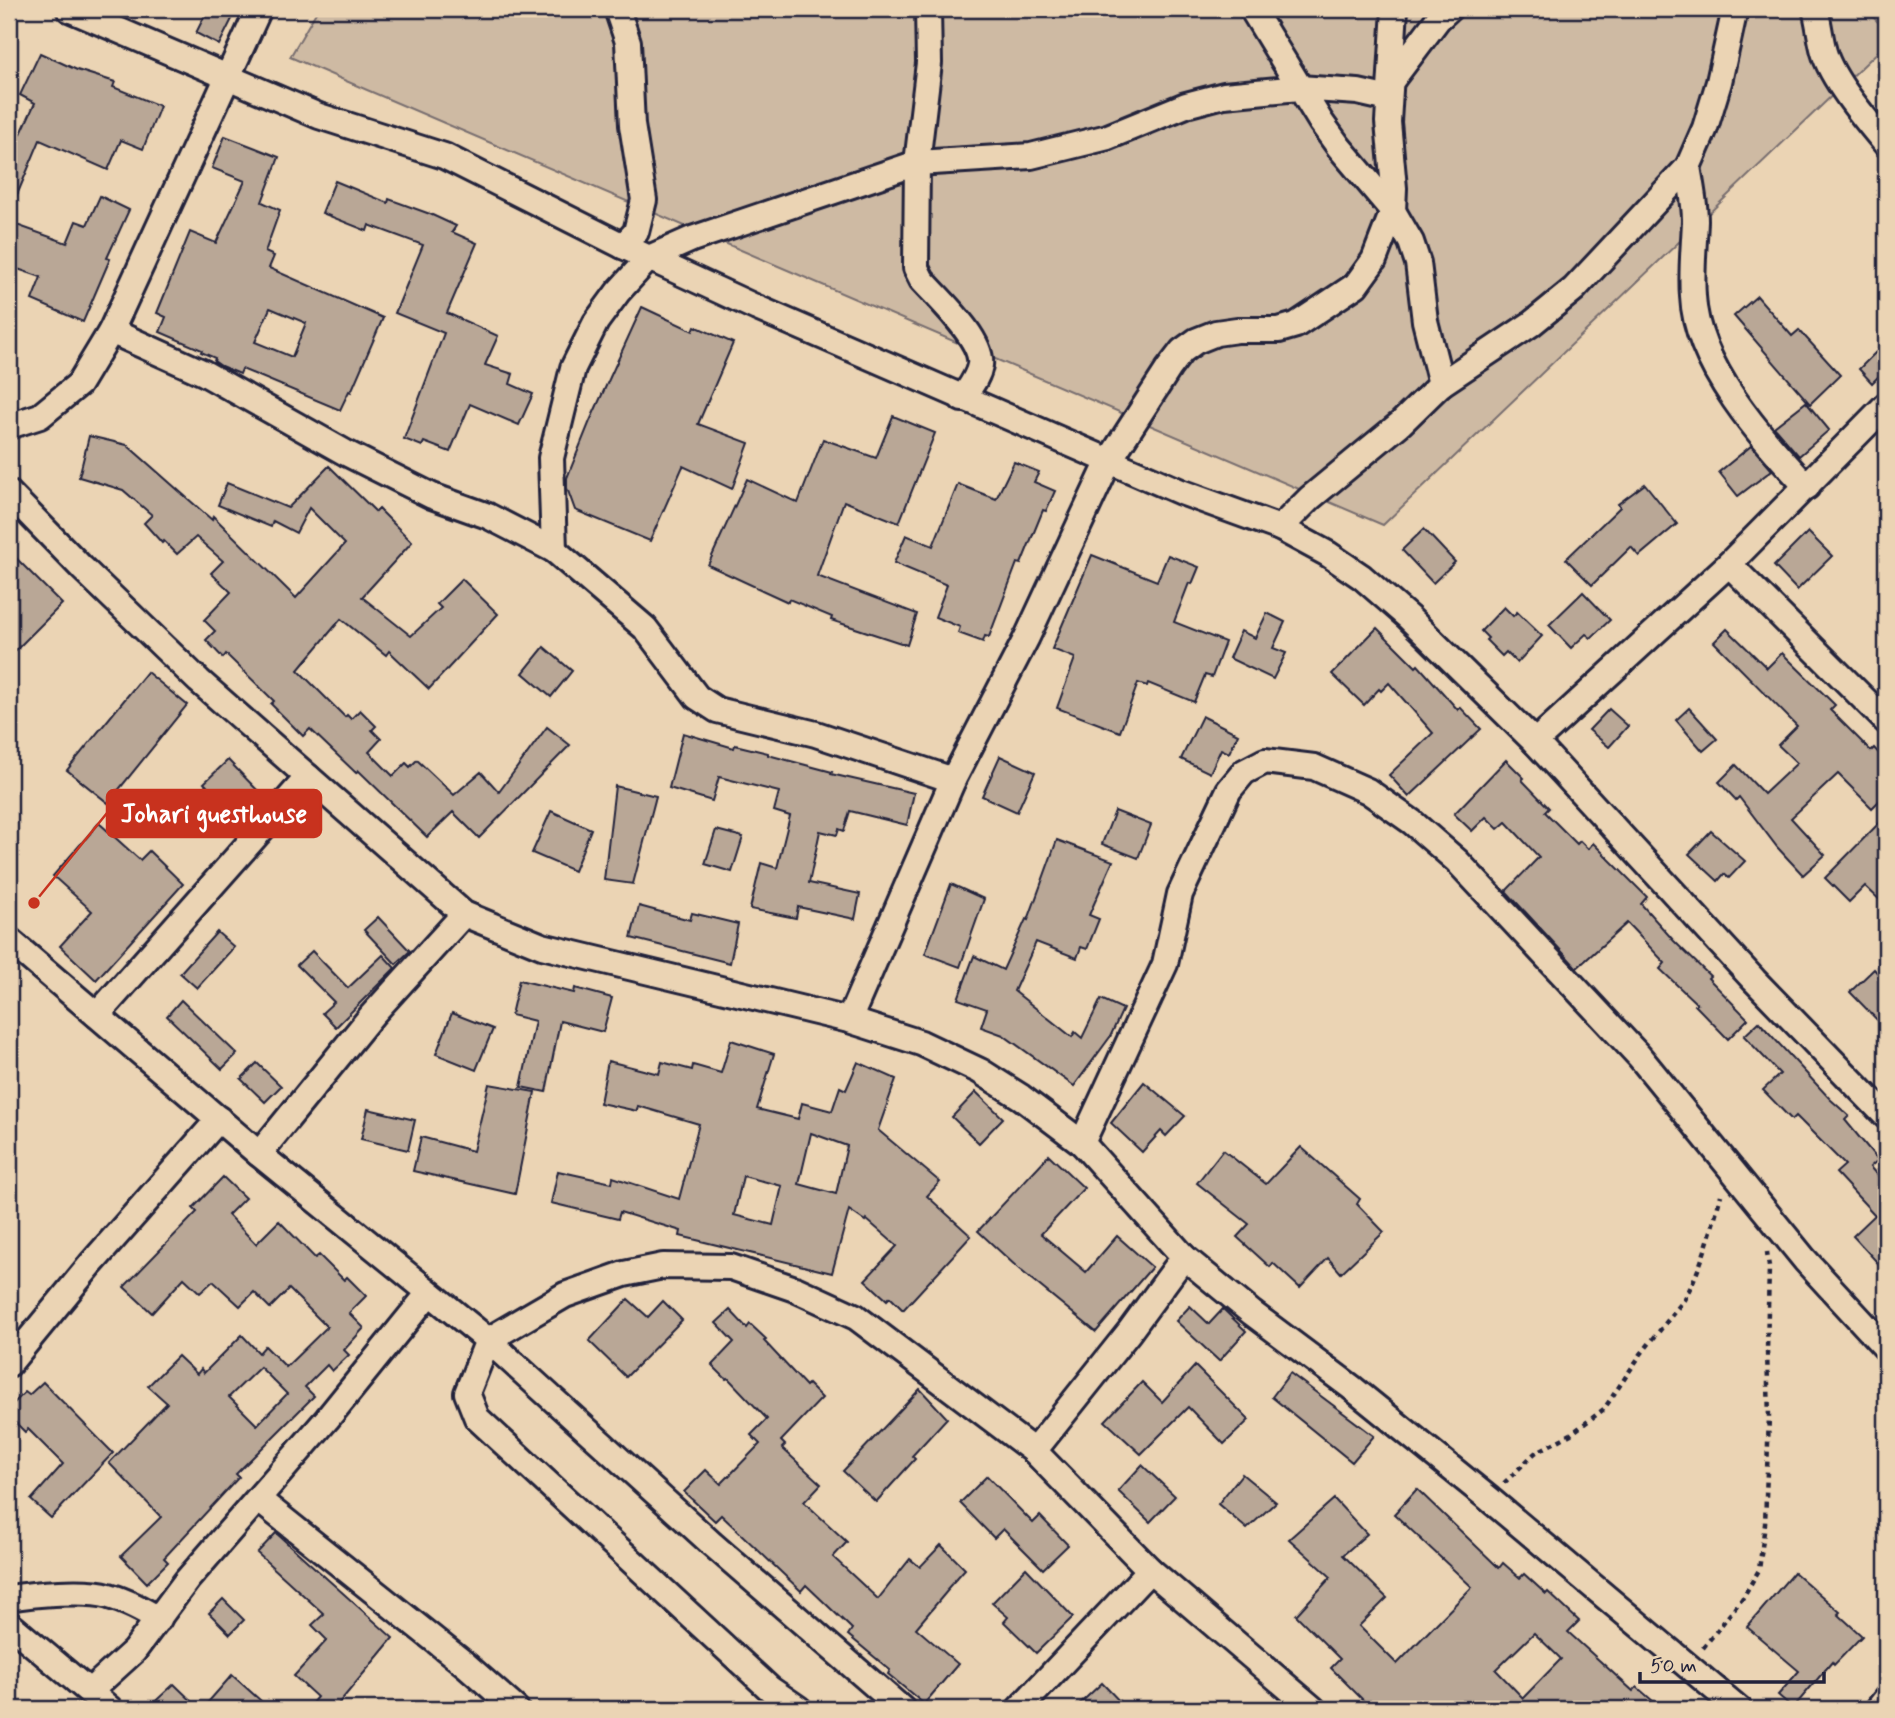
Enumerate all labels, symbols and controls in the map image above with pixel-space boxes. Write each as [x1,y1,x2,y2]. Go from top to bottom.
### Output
callout: Johari guesthouse [107,790,321,837]
text: Johari guesthouse [121,798,307,833]
scale bar [1640,1641,1823,1685]
text: 50 m [1650,1652,1697,1680]

